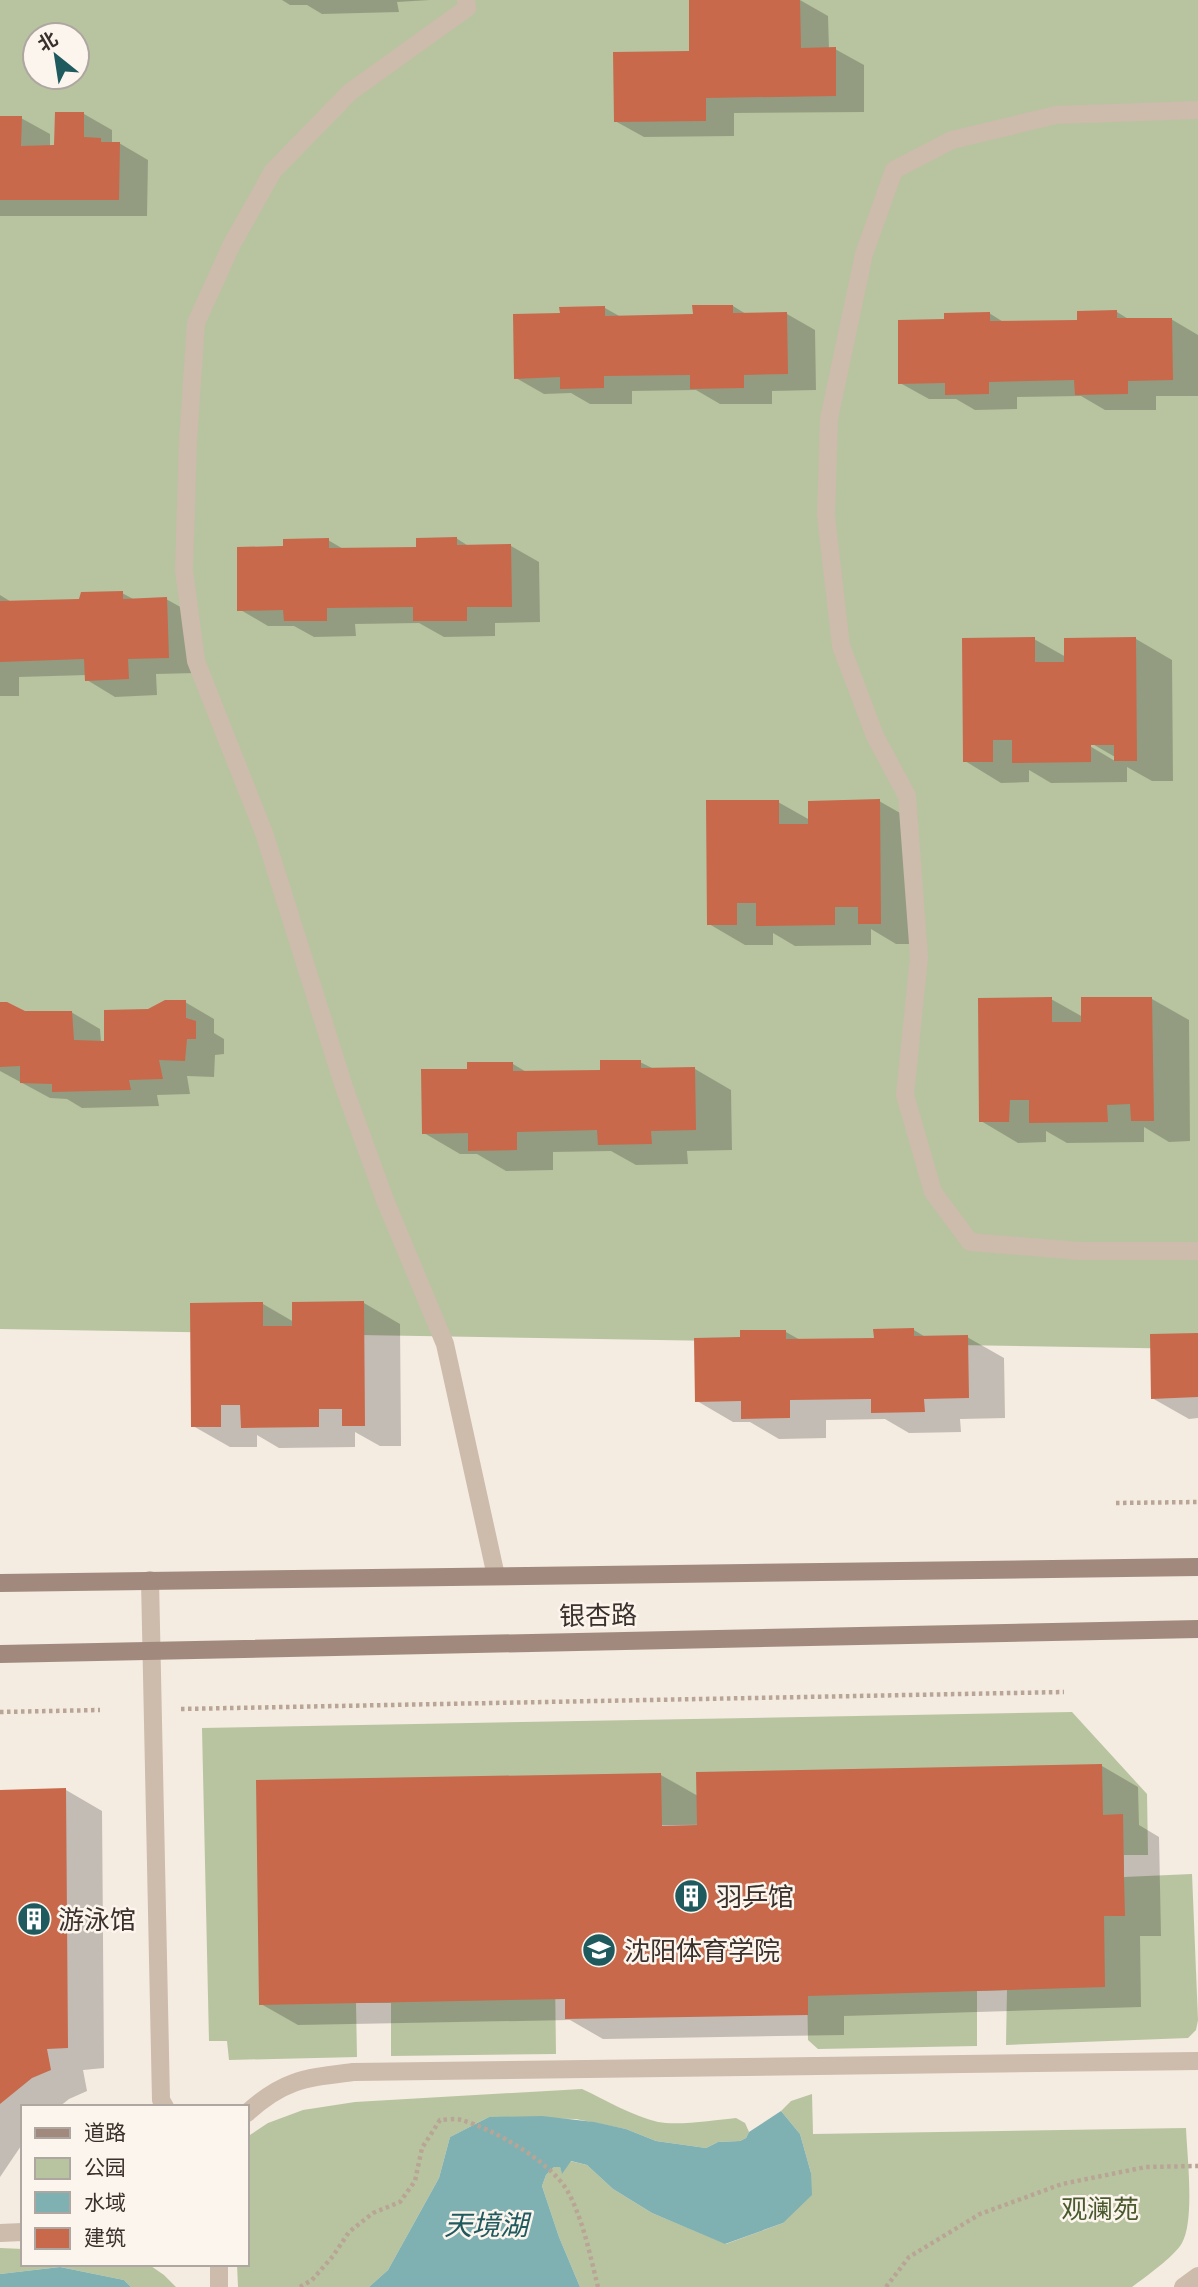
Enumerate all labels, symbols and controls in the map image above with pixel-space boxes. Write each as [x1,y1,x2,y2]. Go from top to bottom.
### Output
north arrow [21,21,91,91]
text: 北 [32,24,63,58]
street label: 银杏路 [559,1595,637,1635]
building icon: 羽乒馆 [672,1877,710,1915]
place label: 羽乒馆 [716,1877,794,1916]
building icon: 游泳馆 [15,1900,53,1938]
place label: 游泳馆 [58,1900,136,1939]
school or university icon: 沈阳体育学院 [580,1931,618,1969]
place label: 沈阳体育学院 [624,1931,780,1970]
legend [21,2105,248,2266]
text: 道路 [84,2116,126,2148]
text: 公园 [84,2151,126,2183]
text: 水域 [84,2186,126,2218]
park label: 观澜苑 [1061,2189,1139,2228]
water label: 天境湖 [444,2203,532,2246]
text: 建筑 [84,2221,126,2253]

